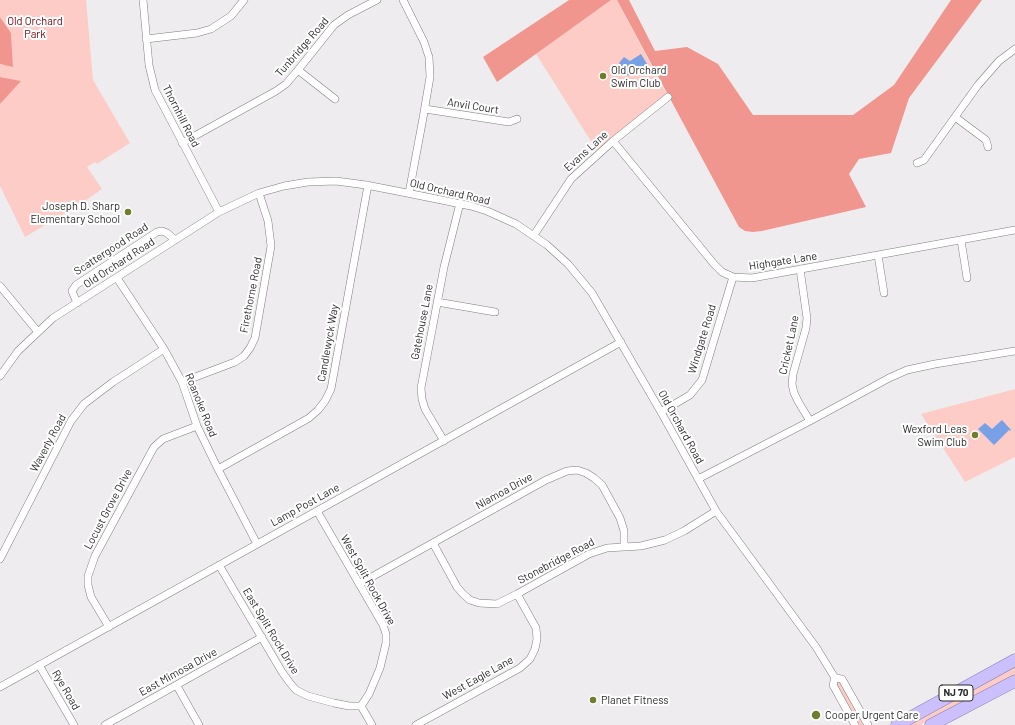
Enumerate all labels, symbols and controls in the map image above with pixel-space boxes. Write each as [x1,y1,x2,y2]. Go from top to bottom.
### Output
park label: Old Orchard Park [7,14,63,40]
street label: Tunbridge Road [273,14,331,80]
place label: Old Orchard Swim Club [611,63,667,89]
marker: Old Orchard Swim Club [598,71,608,81]
street label: Thornhill Road [160,83,202,149]
street label: Anvil Court [446,95,500,117]
street label: Evans Lane [561,128,611,174]
street label: Old Orchard Road [409,176,491,208]
place label: Joseph D. Sharp Elementary School [30,199,120,225]
marker: Joseph D. Sharp Elementary School [123,207,133,217]
street label: Scattergood Road [71,220,151,278]
street label: Old Orchard Road [81,235,157,291]
street label: Highgate Lane [748,249,818,273]
street label: Firethorne Road [237,256,265,334]
street label: Gatehouse Lane [408,283,436,361]
street label: Candlewyck Way [315,303,341,383]
street label: Windgate Road [685,303,719,375]
street label: Cricket Lane [776,314,802,376]
street label: Roanoke Road [182,371,220,439]
street label: Old Orchard Road [655,388,707,466]
street label: Waverly Road [27,412,69,474]
place label: Wexford Leas Swim Club [902,422,967,448]
marker: Wexford Leas Swim Club [970,430,980,440]
street label: Locust Grove Drive [81,466,135,552]
street label: Niamoa Drive [473,470,535,512]
street label: Lamp Post Lane [268,481,342,529]
street label: West Split Rock Drive [338,533,398,627]
street label: Stonebridge Road [515,535,597,587]
street label: East Split Rock Drive [240,585,302,677]
street label: East Mimosa Drive [137,645,219,699]
street label: West Eagle Lane [440,653,516,703]
street label: Rye Road [49,668,83,712]
road number: NJ 70 [939,685,973,701]
place label: Planet Fitness [601,693,669,707]
marker: Planet Fitness [588,695,598,705]
place label: Cooper Urgent Care [825,708,919,722]
marker: Cooper Urgent Care [810,709,822,721]

